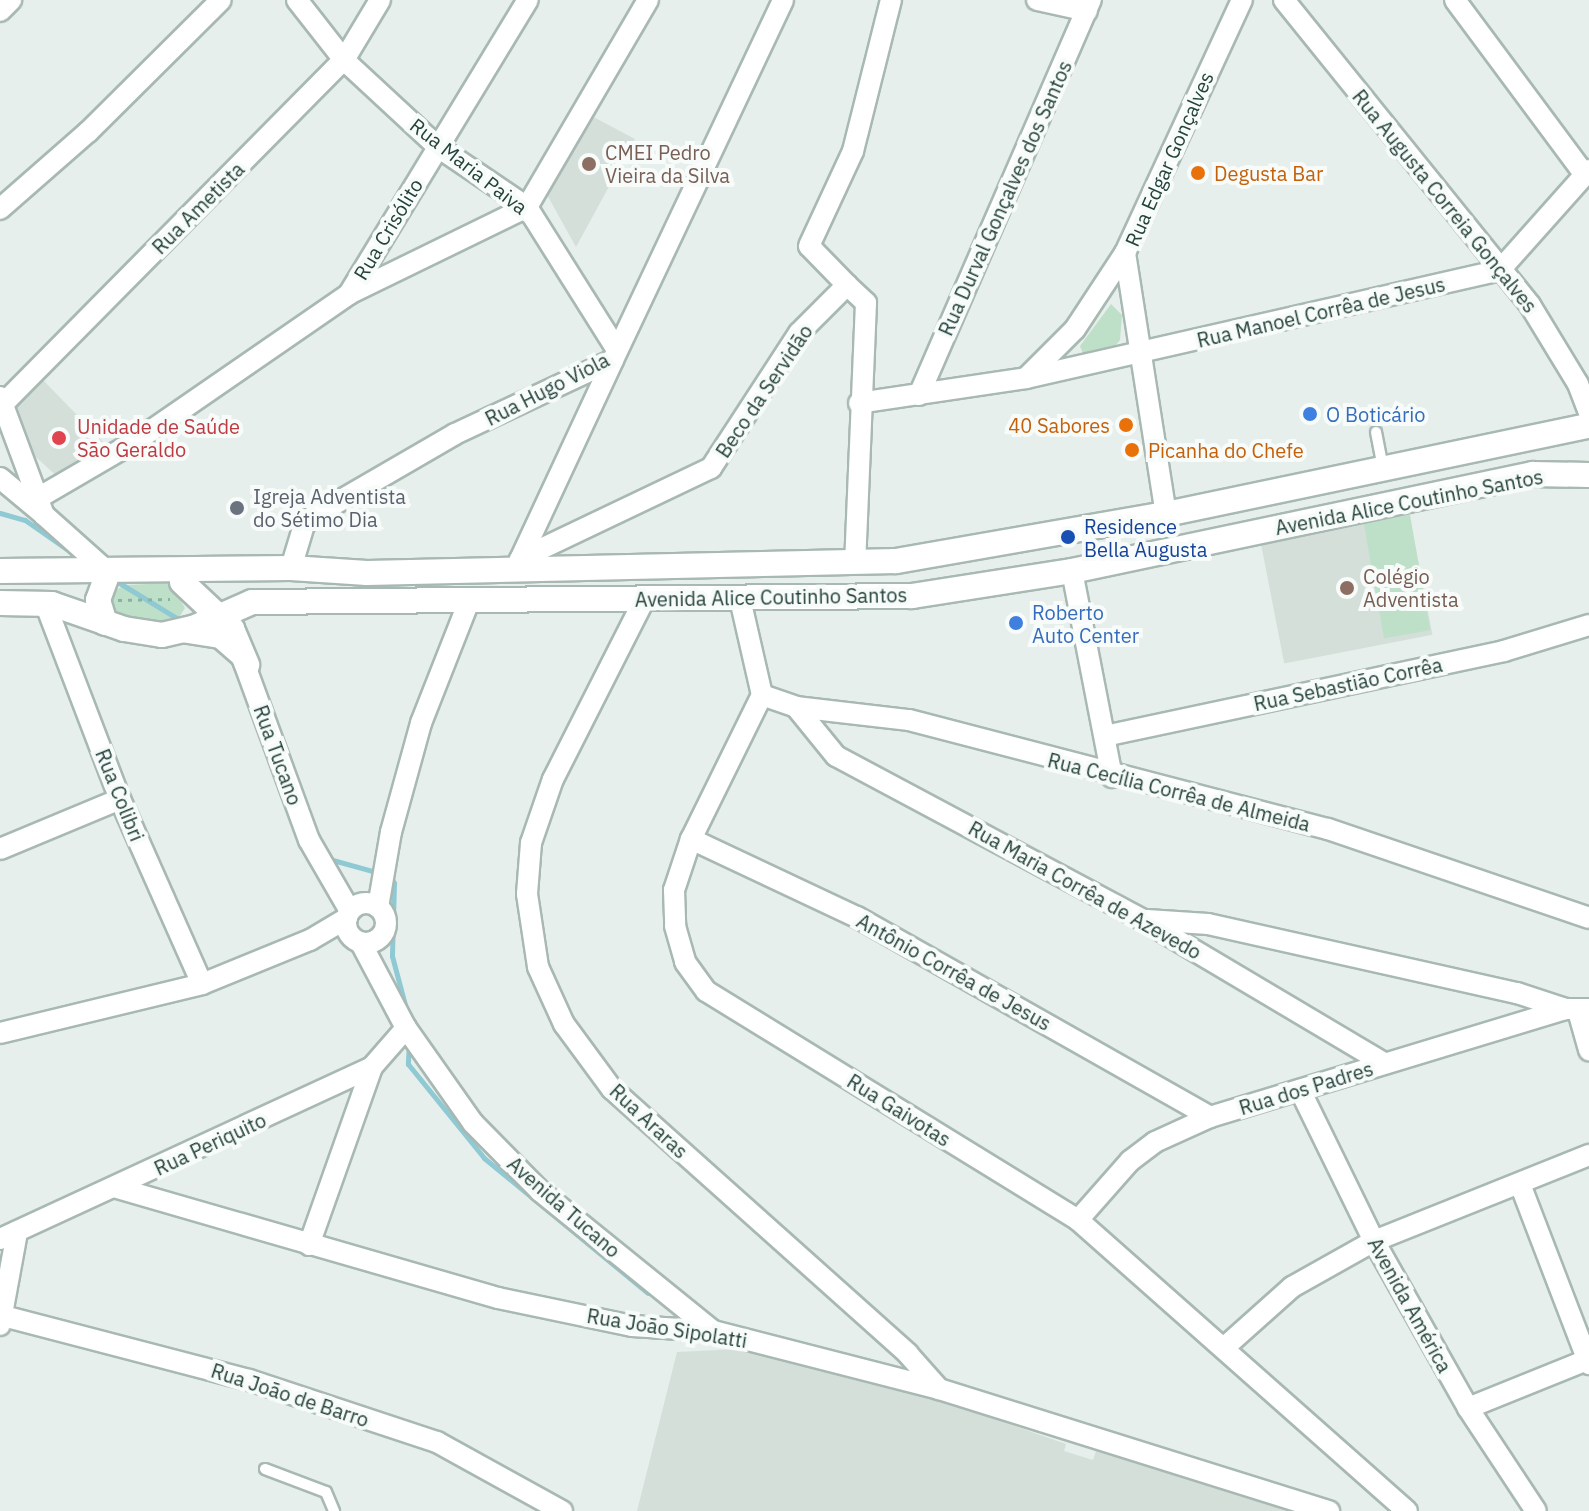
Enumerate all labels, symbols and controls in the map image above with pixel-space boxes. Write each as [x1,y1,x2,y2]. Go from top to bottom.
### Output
street label: Rua Durval Gonçalves dos Santos [933,57,1077,339]
street label: Rua Edgar Gonçalves [1120,68,1218,250]
street label: Rua Augusta Correia Gonçalves [1348,85,1542,317]
street label: Rua Maria Paiva [406,113,532,219]
place label: CMEI Pedro Vieira da Silva [605,140,730,187]
marker: CMEI Pedro Vieira da Silva [580,155,598,173]
street label: Rua Ametista [147,157,249,259]
place label: Degusta Bar [1214,161,1323,185]
marker: Degusta Bar [1189,164,1207,182]
street label: Rua Crisólito [348,174,428,284]
street label: Rua Manoel Corrêa de Jesus [1195,272,1447,352]
street label: Beco da Servidão [711,320,817,462]
street label: Rua Hugo Viola [481,347,613,431]
place label: O Boticário [1326,402,1425,426]
marker: O Boticário [1301,405,1319,423]
place label: 40 Sabores [1008,413,1110,437]
place label: Unidade de Saúde São Geraldo [77,414,240,461]
marker: 40 Sabores [1117,416,1135,434]
marker: Unidade de Saúde São Geraldo [48,427,70,449]
place label: Picanha do Chefe [1148,438,1304,462]
marker: Picanha do Chefe [1123,441,1141,459]
street label: Avenida Alice Coutinho Santos [1273,464,1545,540]
place label: Igreja Adventista do Sétimo Dia [253,484,406,531]
marker: Igreja Adventista do Sétimo Dia [228,499,246,517]
place label: Residence Bella Augusta [1084,514,1208,561]
marker: Residence Bella Augusta [1059,528,1077,546]
place label: Colégio Adventista [1363,564,1459,611]
marker: Colégio Adventista [1338,579,1356,597]
street label: Avenida Alice Coutinho Santos [635,583,907,611]
place label: Roberto Auto Center [1032,600,1139,647]
marker: Roberto Auto Center [1007,614,1025,632]
street label: Rua Sebastião Corrêa [1251,652,1445,716]
street label: Rua Tucano [249,702,307,808]
street label: Rua Colibri [91,745,149,845]
street label: Rua Cecília Corrêa de Almeida [1045,748,1313,836]
street label: Rua Maria Corrêa de Azevedo [964,816,1206,964]
street label: Antônio Corrêa de Jesus [853,909,1055,1035]
street label: Rua dos Padres [1236,1056,1376,1120]
street label: Rua Gaivotas [843,1069,955,1151]
street label: Rua Araras [605,1079,693,1163]
street label: Rua Periquito [150,1108,270,1180]
street label: Avenida Tucano [503,1152,625,1262]
street label: Avenida América [1363,1233,1457,1377]
street label: Rua João Sipolatti [585,1303,749,1353]
street label: Rua João de Barro [208,1358,372,1432]

